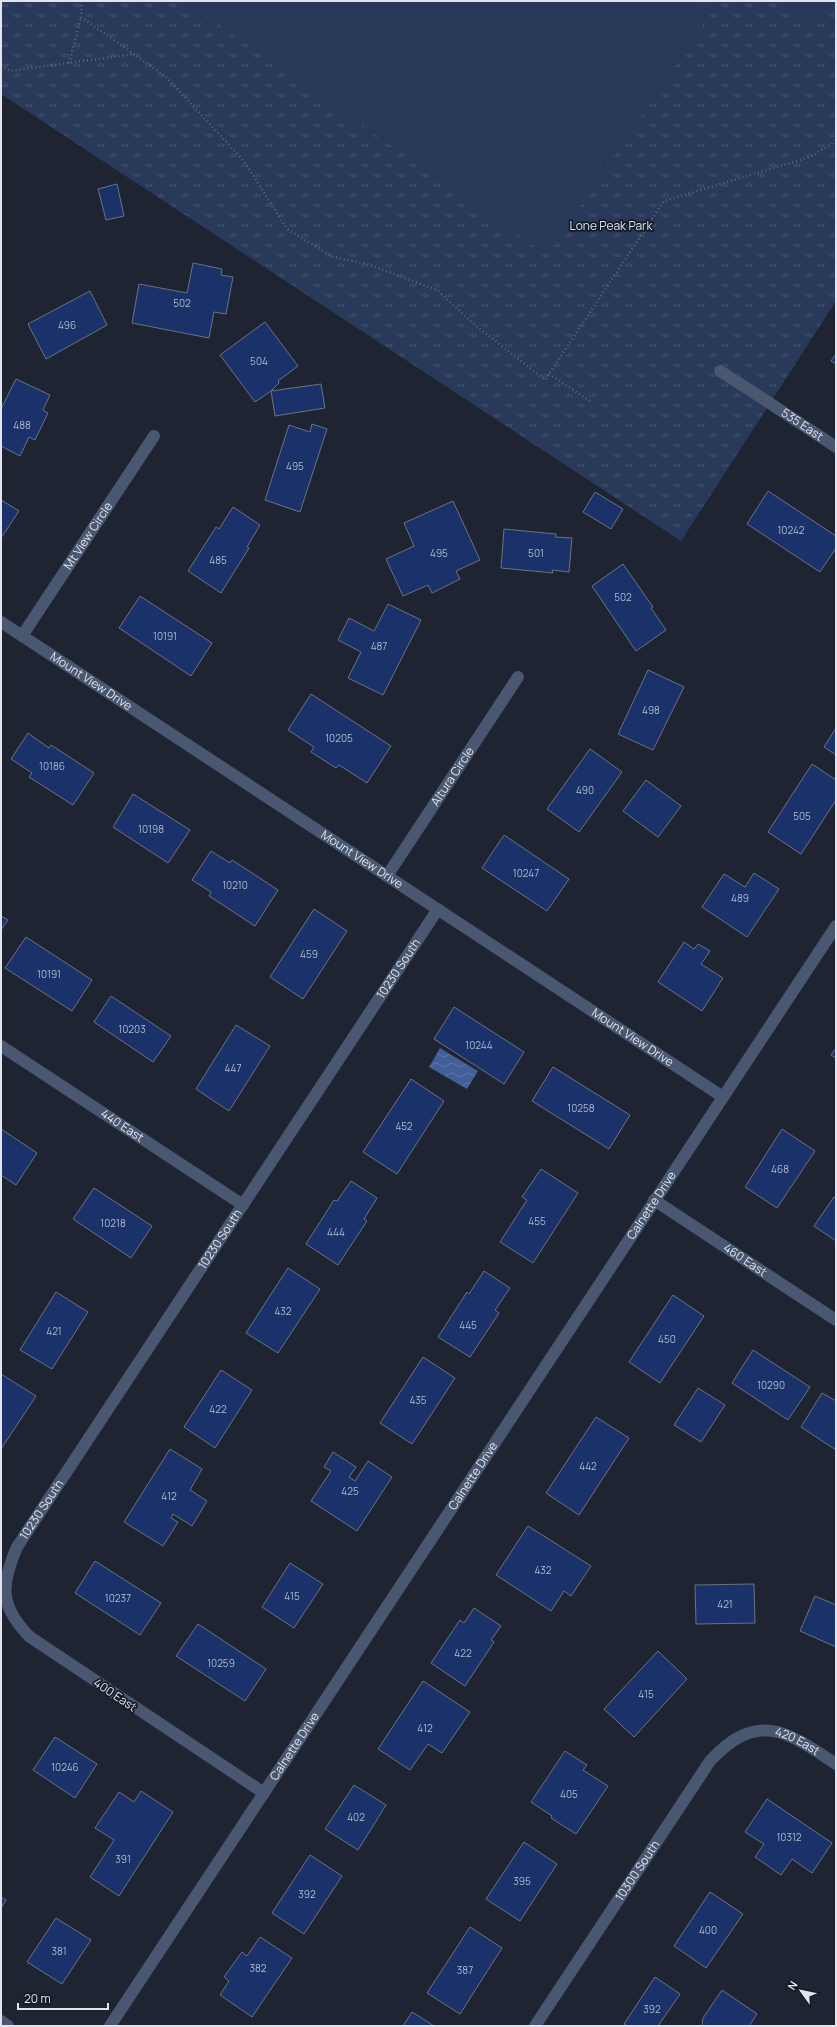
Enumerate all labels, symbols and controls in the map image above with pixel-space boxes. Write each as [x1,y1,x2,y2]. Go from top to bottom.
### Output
park label: Lone Peak Park [570,217,653,234]
house number: 502 [173,296,191,310]
house number: 496 [58,318,76,332]
house number: 504 [250,354,268,368]
street label: 535 East [778,404,827,445]
house number: 488 [13,418,31,432]
house number: 495 [286,459,304,473]
street label: Mt View Circle [59,499,116,573]
house number: 10242 [777,523,805,537]
house number: 495 [430,546,448,560]
house number: 501 [528,546,544,560]
house number: 485 [209,553,227,567]
house number: 502 [614,590,632,604]
house number: 10191 [153,629,177,643]
house number: 487 [371,639,387,653]
street label: Mount View Drive [47,648,136,714]
house number: 498 [642,703,660,717]
house number: 10205 [325,731,353,745]
street label: Altura Circle [426,743,478,809]
house number: 10186 [39,759,65,773]
house number: 490 [576,783,594,797]
house number: 505 [793,809,811,823]
house number: 10198 [138,822,164,836]
street label: Mount View Drive [318,826,407,892]
house number: 10247 [513,866,539,880]
house number: 10210 [222,878,248,892]
house number: 489 [731,891,749,905]
street label: 10230 South [372,935,424,1002]
house number: 459 [300,947,318,961]
house number: 10191 [37,967,61,981]
street label: Mount View Drive [588,1004,677,1070]
house number: 10203 [118,1022,146,1036]
house number: 10244 [465,1038,493,1052]
house number: 447 [225,1061,241,1075]
house number: 10258 [567,1101,595,1115]
street label: 440 East [97,1105,148,1146]
house number: 452 [395,1119,413,1133]
house number: 468 [771,1162,789,1176]
street label: Calnette Drive [622,1168,680,1243]
street label: 10230 South [194,1206,246,1272]
house number: 455 [528,1214,546,1228]
house number: 10218 [100,1216,126,1230]
house number: 444 [327,1225,345,1239]
street label: 460 East [720,1239,771,1280]
house number: 432 [274,1304,292,1318]
house number: 445 [459,1318,477,1332]
house number: 421 [46,1324,62,1338]
house number: 450 [658,1332,676,1346]
house number: 10290 [757,1378,785,1392]
house number: 435 [409,1393,427,1407]
house number: 422 [209,1402,227,1416]
street label: Calnette Drive [444,1438,501,1513]
house number: 442 [579,1459,597,1473]
street label: 10230 South [15,1476,67,1543]
house number: 425 [341,1484,359,1498]
house number: 412 [161,1489,177,1503]
house number: 432 [534,1563,552,1577]
house number: 415 [284,1589,300,1603]
house number: 10237 [105,1591,131,1605]
house number: 421 [717,1597,733,1611]
house number: 422 [454,1646,472,1660]
house number: 10259 [207,1656,235,1670]
street label: 400 East [90,1674,140,1715]
house number: 415 [638,1687,654,1701]
street label: Calnette Drive [265,1709,323,1784]
house number: 412 [417,1721,433,1735]
street label: 420 East [773,1723,824,1759]
house number: 10246 [51,1760,79,1774]
house number: 405 [560,1787,578,1801]
house number: 402 [347,1810,365,1824]
house number: 10312 [776,1830,802,1844]
street label: 10300 South [611,1837,663,1904]
house number: 391 [115,1852,131,1866]
house number: 395 [513,1874,531,1888]
house number: 392 [298,1887,316,1901]
house number: 400 [699,1923,717,1937]
house number: 381 [51,1944,67,1958]
house number: 382 [249,1961,267,1975]
house number: 387 [457,1963,473,1977]
north arrow [781,1971,821,2011]
text: N [784,1978,801,1993]
scale bar [18,1985,108,2011]
text: 20 m [24,1990,51,2007]
house number: 392 [643,2002,661,2016]

